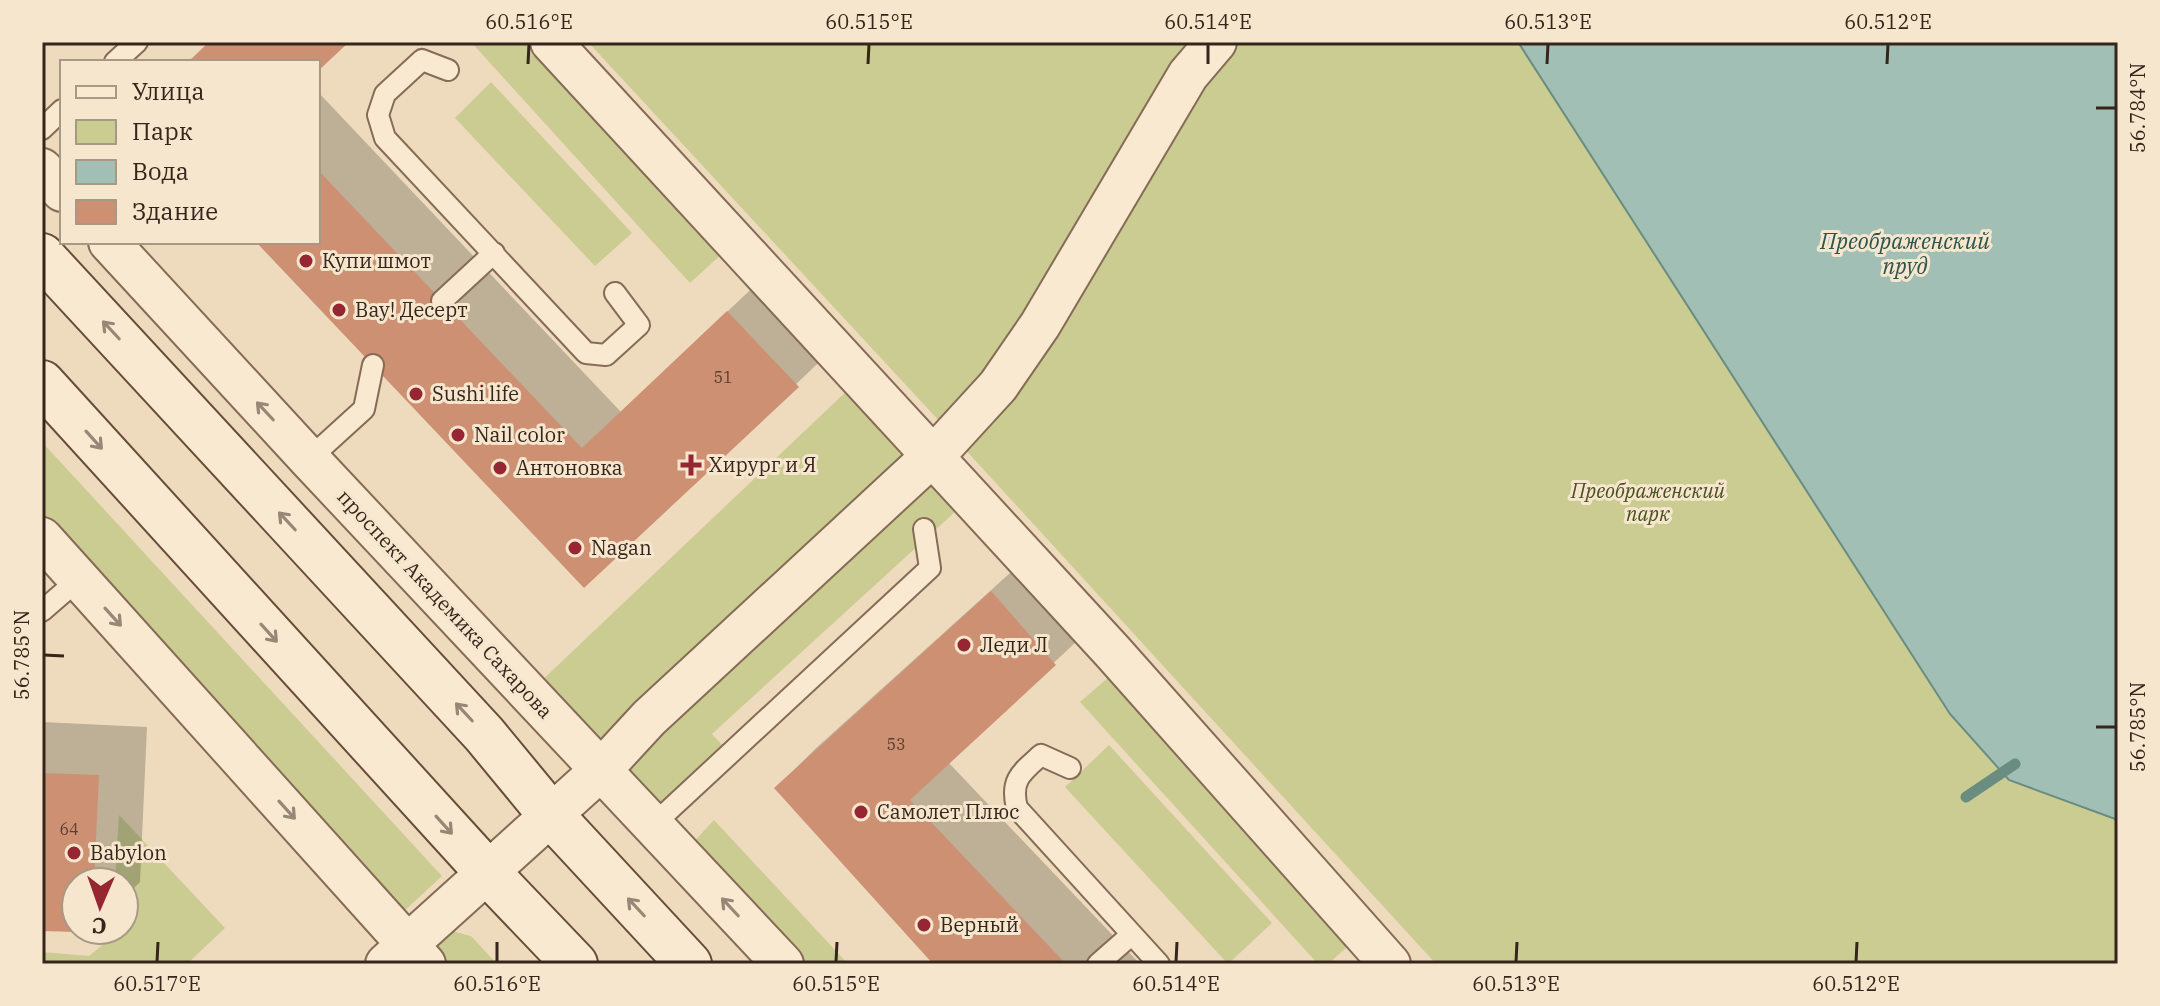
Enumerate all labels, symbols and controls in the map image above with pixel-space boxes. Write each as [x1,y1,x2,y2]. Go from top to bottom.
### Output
text: 60.516°E [485,8,573,35]
text: 60.515°E [825,8,913,35]
text: 60.514°E [1164,8,1252,35]
text: 60.513°E [1504,8,1592,35]
text: 60.512°E [1844,8,1932,35]
legend [60,60,320,244]
text: 56.784°N [2124,63,2151,153]
text: Улица [132,75,205,107]
text: Парк [132,115,193,147]
text: Вода [132,155,189,187]
text: Здание [132,195,218,227]
water label: Преображенский пруд [1819,226,1990,280]
place label: Купи шмот [322,247,431,274]
marker: Купи шмот [297,252,315,270]
place label: Вау! Десерт [355,296,468,323]
marker: Вау! Десерт [330,301,348,319]
one-way arrow [101,320,120,340]
house number: 51 [713,367,733,387]
place label: Sushi life [432,380,519,407]
marker: Sushi life [407,385,425,403]
one-way arrow [255,401,274,421]
place label: Nail color [474,421,565,448]
marker: Nail color [449,426,467,444]
one-way arrow [85,430,103,450]
place label: Хирург и Я [709,451,816,478]
place label: Антоновка [516,454,623,481]
marker: Хирург и Я [680,454,702,476]
marker: Антоновка [491,459,509,477]
park label: Преображенский парк [1570,477,1726,527]
street label: проспект Академика Сахарова [332,483,559,724]
one-way arrow [278,511,297,531]
place label: Nagan [591,534,652,561]
marker: Nagan [566,539,584,557]
one-way arrow [104,606,122,626]
text: 56.785°N [8,610,35,700]
one-way arrow [260,622,278,642]
place label: Леди Л [980,631,1048,658]
marker: Леди Л [955,636,973,654]
text: 56.785°N [2124,682,2151,772]
one-way arrow [454,702,473,722]
house number: 53 [886,734,906,754]
place label: Самолет Плюс [877,798,1020,825]
one-way arrow [278,800,296,820]
marker: Самолет Плюс [852,803,870,821]
one-way arrow [435,815,454,835]
house number: 64 [59,819,79,839]
place label: Babylon [90,839,167,866]
marker: Babylon [65,844,83,862]
north arrow [60,866,140,946]
one-way arrow [627,897,645,917]
one-way arrow [722,897,740,917]
place label: Верный [940,911,1019,938]
text: С [91,912,107,941]
marker: Верный [915,916,933,934]
text: 60.517°E [113,970,201,997]
text: 60.516°E [453,970,541,997]
text: 60.515°E [792,970,880,997]
text: 60.514°E [1132,970,1220,997]
text: 60.513°E [1472,970,1560,997]
text: 60.512°E [1812,970,1900,997]

